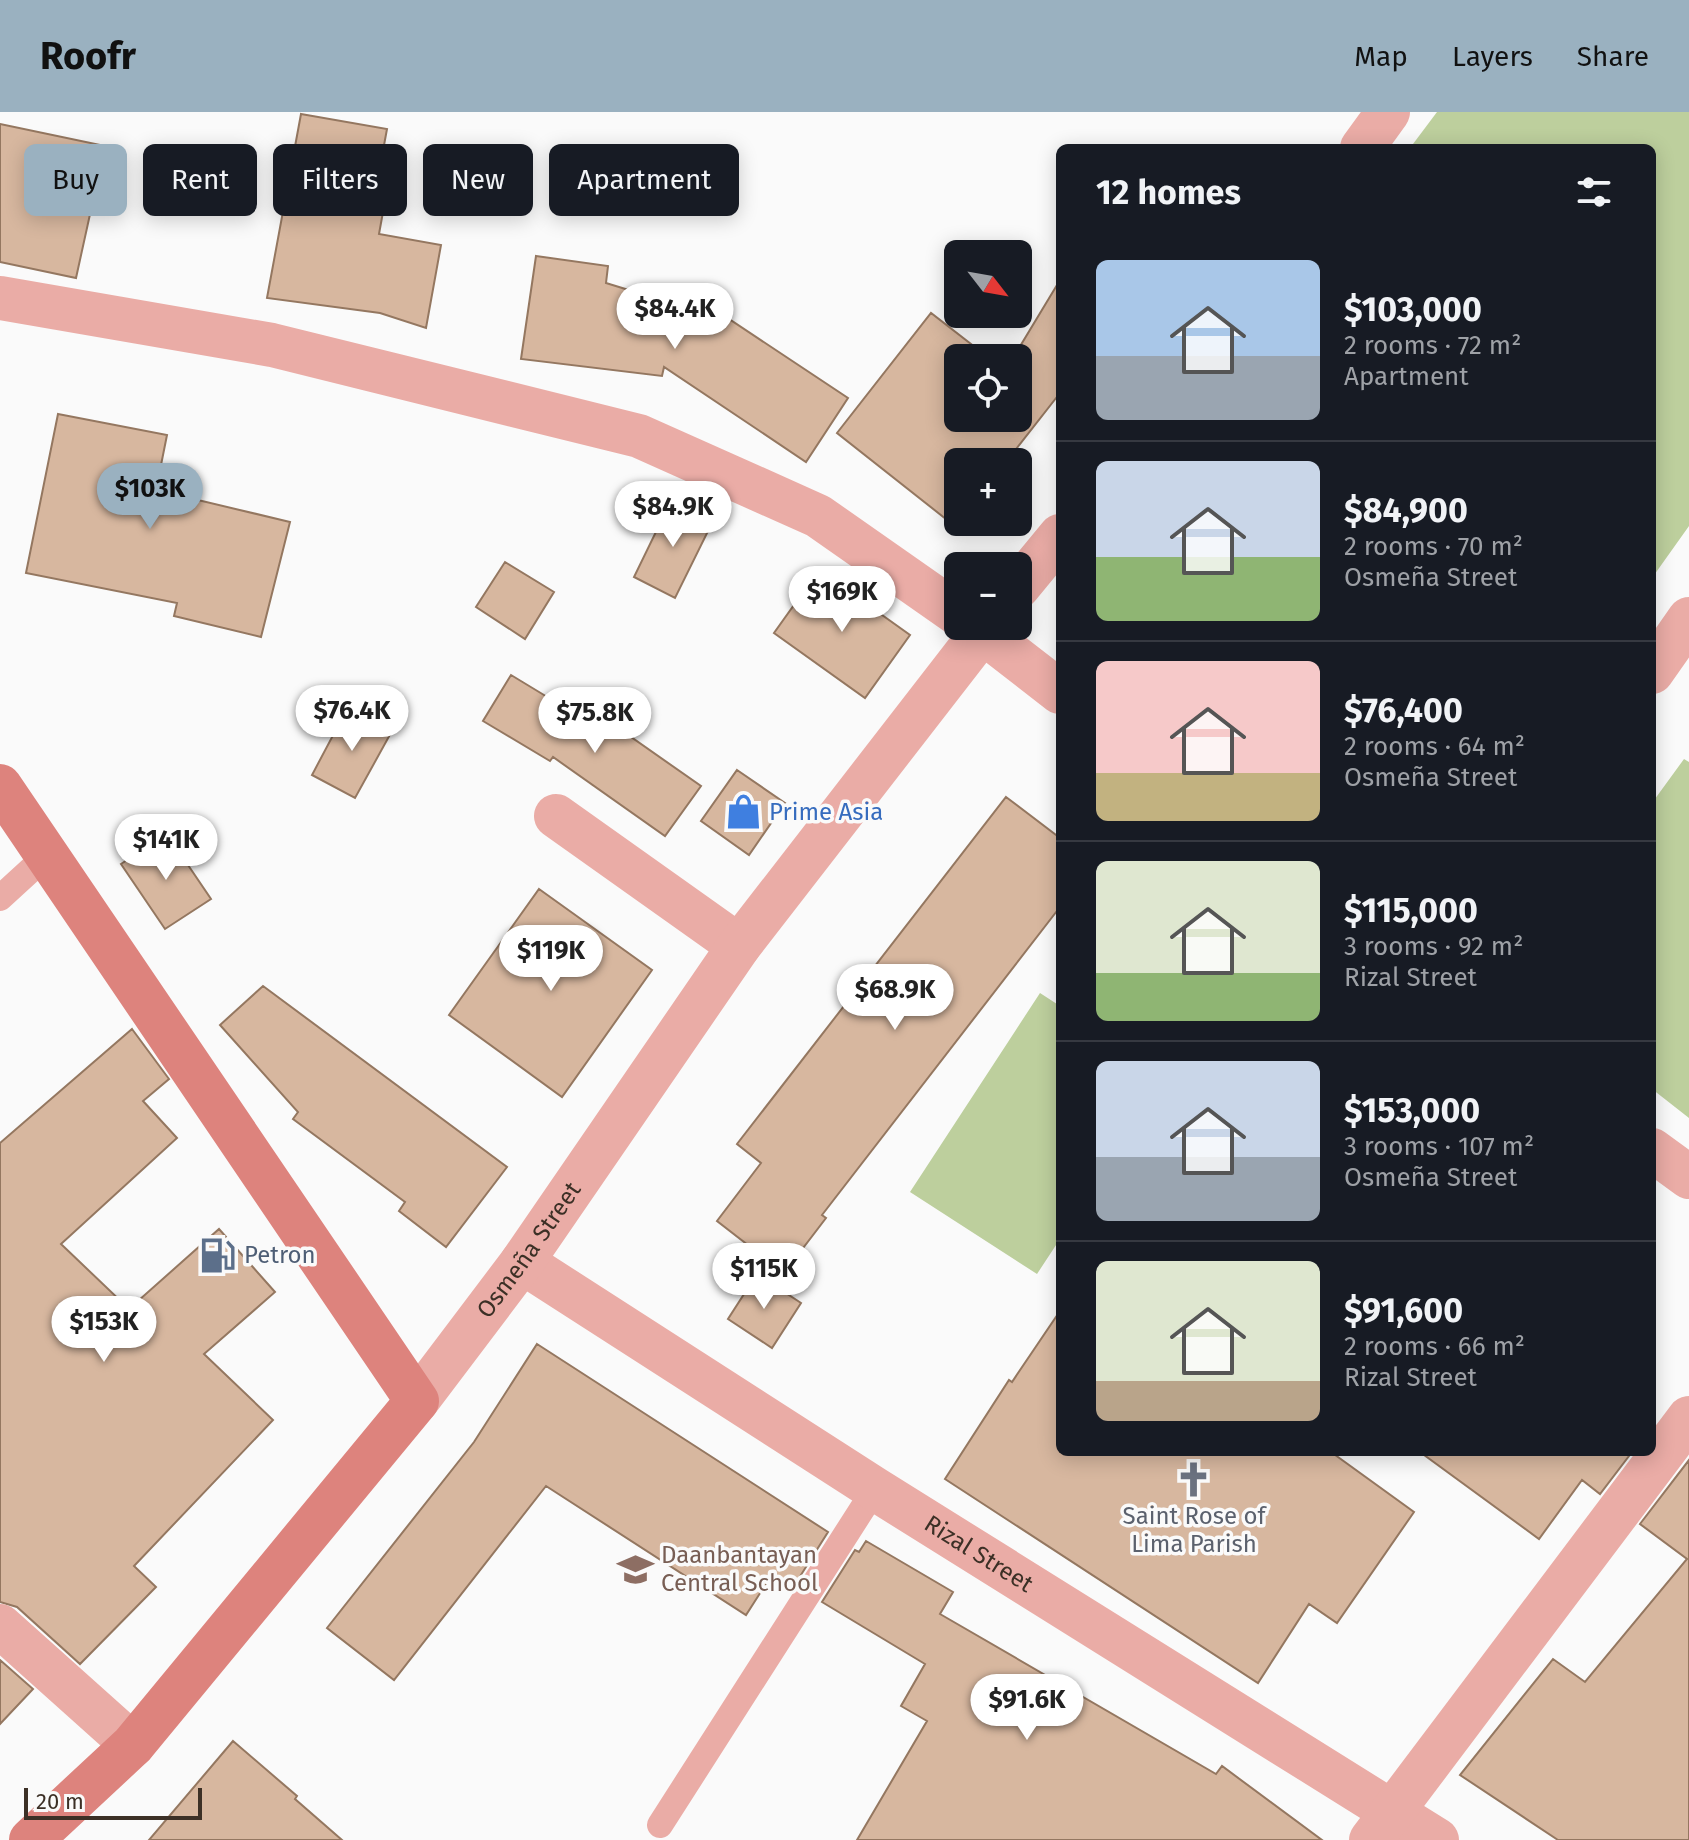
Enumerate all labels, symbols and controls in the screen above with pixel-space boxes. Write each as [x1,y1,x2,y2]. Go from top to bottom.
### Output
text: Roofr [40,33,136,79]
text: Map [1354,40,1408,73]
text: Layers [1452,40,1533,73]
text: Share [1577,40,1649,73]
chip: Buy [24,144,127,216]
chip: Rent [143,144,257,216]
chip: Filters [273,144,407,216]
chip: New [423,144,533,216]
chip: Apartment [549,144,739,216]
icon: filters [1572,170,1616,214]
text: 12 homes [1096,172,1241,213]
north arrow [944,240,1032,328]
map controls [944,240,1032,640]
pin: $84.4K [610,283,740,351]
text: $103,000 [1344,289,1482,330]
icon: home [1160,292,1256,388]
text: $84.4K [635,293,715,324]
text: 2 rooms · 72 m² [1344,330,1521,361]
button: locate [944,344,1032,432]
text: Apartment [1344,361,1469,392]
button: + [944,448,1032,536]
pin: $103K [94,463,206,531]
text: $103K [115,473,185,504]
pin: $84.9K [608,481,738,549]
text: $84,900 [1344,490,1468,531]
text: $84.9K [633,491,713,522]
icon: home [1160,493,1256,589]
text: 2 rooms · 70 m² [1344,531,1523,562]
button: − [944,552,1032,640]
text: Osmeña Street [1344,562,1517,593]
pin: $169K [786,566,898,634]
text: $169K [807,576,877,607]
pin: $76.4K [287,685,417,753]
pin: $75.8K [530,687,660,755]
text: $76,400 [1344,690,1463,731]
icon: home [1160,693,1256,789]
text: $76.4K [314,695,390,726]
text: $75.8K [556,697,634,728]
text: 2 rooms · 64 m² [1344,731,1525,762]
text: Osmeña Street [1344,762,1517,793]
shop icon: Prime Asia [724,793,762,831]
place label: Prime Asia [769,798,883,826]
pin: $141K [110,814,222,882]
text: $141K [133,824,199,855]
text: $115,000 [1344,890,1478,931]
icon: home [1160,893,1256,989]
pin: $119K [495,925,607,993]
text: 3 rooms · 92 m² [1344,931,1523,962]
text: $119K [517,935,585,966]
text: Rizal Street [1344,962,1477,993]
pin: $68.9K [830,964,960,1032]
text: $68.9K [855,974,935,1005]
text: $153,000 [1344,1090,1480,1131]
icon: home [1160,1093,1256,1189]
text: 3 rooms · 107 m² [1344,1131,1534,1162]
text: Osmeña Street [1344,1162,1517,1193]
street label: Osmeña Street [471,1176,587,1323]
fuel station icon: Petron [199,1236,237,1274]
place label: Petron [244,1241,316,1269]
pin: $115K [708,1243,820,1311]
text: $115K [730,1253,798,1284]
text: $91,600 [1344,1290,1463,1331]
icon: home [1160,1293,1256,1389]
pin: $153K [48,1296,160,1364]
text: $153K [69,1306,139,1337]
text: 2 rooms · 66 m² [1344,1331,1525,1362]
text: Rizal Street [1344,1362,1477,1393]
church icon: Saint Rose of Lima Parish [1175,1460,1213,1498]
place label: Saint Rose of Lima Parish [1123,1502,1267,1558]
street label: Rizal Street [919,1509,1039,1598]
place label: Daanbantayan Central School [661,1541,818,1597]
school or university icon: Daanbantayan Central School [616,1550,654,1588]
pin: $91.6K [962,1674,1092,1742]
text: $91.6K [988,1684,1066,1715]
scale bar [24,1784,202,1820]
text: 20 m [36,1788,84,1815]

